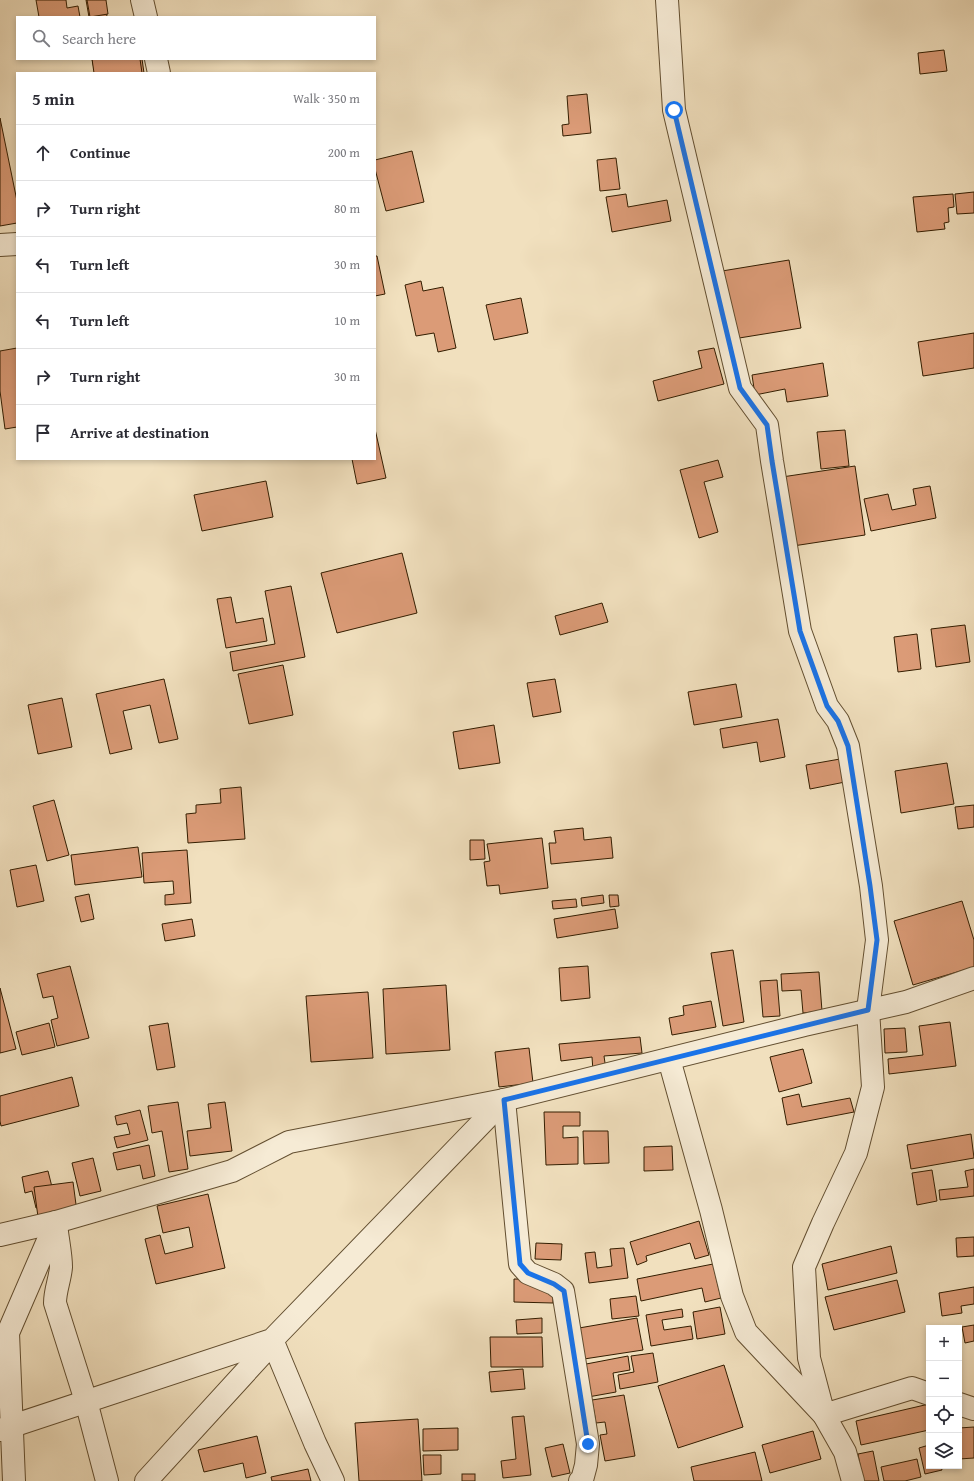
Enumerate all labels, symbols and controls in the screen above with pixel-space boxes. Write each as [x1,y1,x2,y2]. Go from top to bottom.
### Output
search box [16,16,376,60]
icon: search [30,27,52,49]
text: Search here [62,28,136,49]
text: 5 min [32,86,74,111]
text: Walk · 350 m [293,89,360,108]
route start [665,101,683,119]
icon: ahead [32,142,54,164]
text: Continue [70,142,131,163]
text: 200 m [328,143,360,162]
icon: right [32,198,54,220]
text: Turn right [70,198,141,219]
text: 80 m [334,199,360,218]
icon: left [32,254,54,276]
text: Turn left [70,254,129,275]
text: 30 m [334,255,360,274]
icon: left [32,310,54,332]
text: Turn left [70,310,129,331]
text: 10 m [334,311,360,330]
icon: right [32,366,54,388]
text: Turn right [70,366,141,387]
text: 30 m [334,367,360,386]
icon: arrive [32,422,54,444]
text: Arrive at destination [70,422,209,443]
map controls [926,1325,962,1469]
button: + [926,1325,962,1361]
button: − [926,1361,962,1397]
button: locate [926,1397,962,1433]
button: layers [926,1433,962,1469]
route end [579,1435,597,1453]

